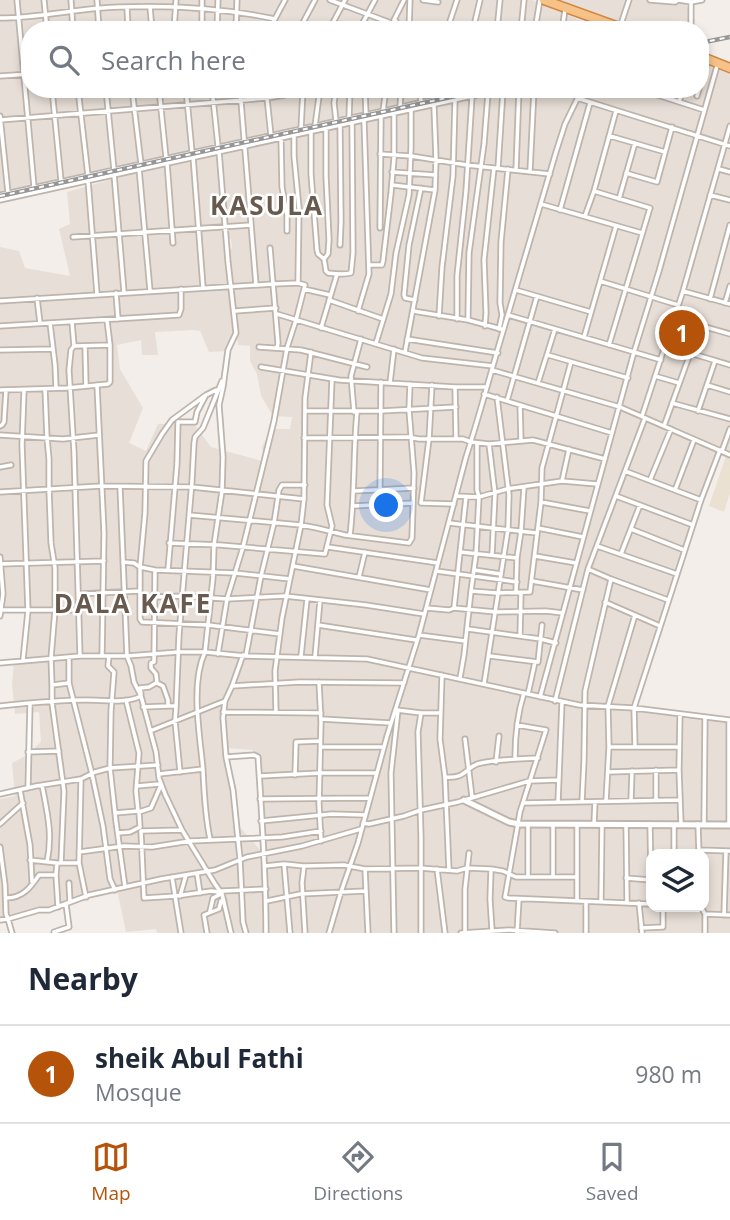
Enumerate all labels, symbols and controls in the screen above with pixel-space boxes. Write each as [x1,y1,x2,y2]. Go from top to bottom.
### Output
search box [21,21,709,98]
icon: search [45,41,83,79]
text: Search here [101,42,246,78]
district label: KASULA [210,187,324,223]
pin: 1 [659,307,705,359]
your location [369,488,403,522]
district label: DALA KAFE [54,585,212,621]
map controls [646,849,709,912]
button: layers [646,849,709,912]
text: Nearby [28,958,138,999]
text: sheik Abul Fathi [95,1040,304,1076]
text: 1 [44,1058,58,1090]
text: 980 m [635,1058,702,1090]
text: Mosque [95,1076,182,1108]
tab: Map [91,1138,131,1206]
tab: Directions [313,1138,403,1206]
tab: Saved [586,1138,639,1206]

